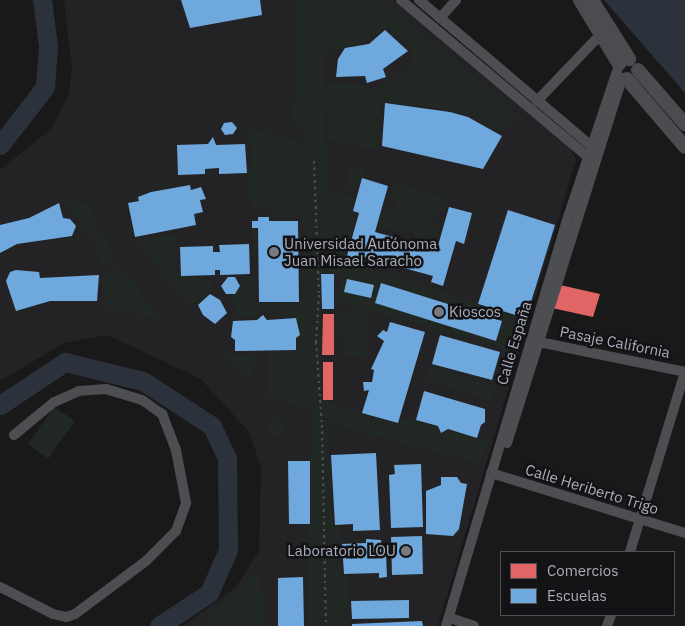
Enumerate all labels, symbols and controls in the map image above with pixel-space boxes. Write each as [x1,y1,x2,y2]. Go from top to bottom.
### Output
place label: Universidad Autónoma Juan Misael Saracho [284,234,437,269]
marker: Universidad Autónoma Juan Misael Saracho [268,246,280,258]
street label: Calle España [493,299,535,387]
place label: Kioscos [449,303,501,321]
marker: Kioscos [433,306,445,318]
street label: Pasaje California [558,322,672,362]
street label: Calle Heriberto Trigo [523,460,661,518]
place label: Laboratorio LOU [287,542,396,560]
marker: Laboratorio LOU [400,545,412,557]
legend [500,551,675,616]
text: Comercios [547,561,618,580]
text: Escuelas [547,586,607,605]

